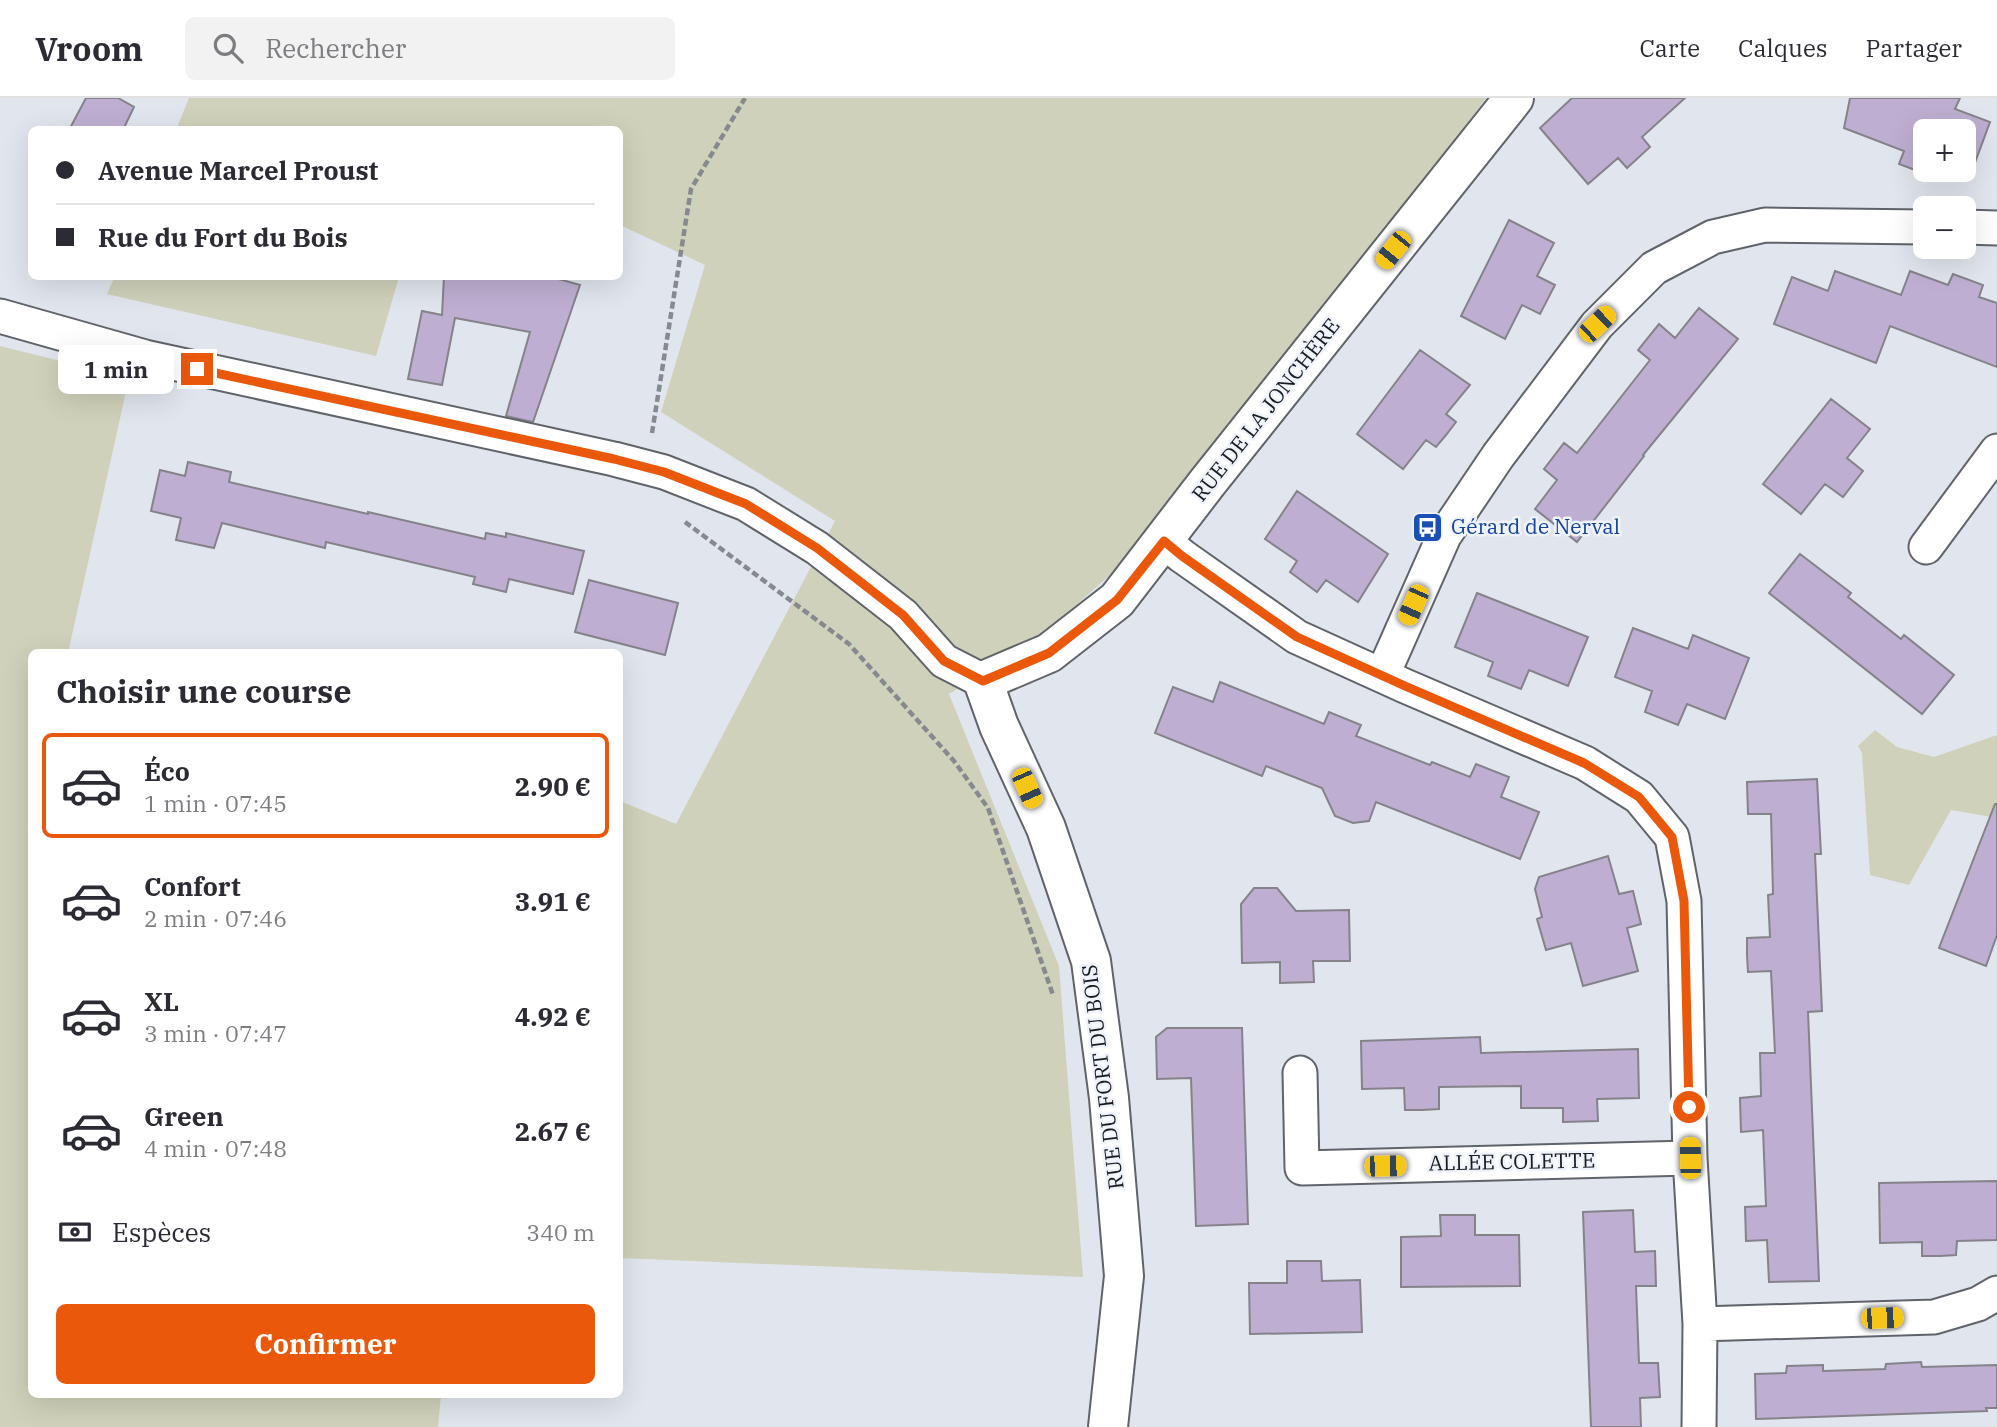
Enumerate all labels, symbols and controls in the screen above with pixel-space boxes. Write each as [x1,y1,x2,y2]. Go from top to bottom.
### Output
search box [185,17,675,80]
text: Vroom [35,27,143,70]
icon: search [209,29,247,67]
text: Rechercher [265,31,406,65]
text: Carte [1639,32,1700,64]
text: Calques [1738,32,1828,64]
text: Partager [1866,32,1962,64]
map controls [1913,119,1976,259]
button: + [1913,119,1976,182]
text: Avenue Marcel Proust [98,153,378,187]
button: − [1913,196,1976,259]
text: Rue du Fort du Bois [98,220,348,254]
car [1372,227,1415,273]
car [1575,302,1620,346]
street label: RUE DE LA JONCHÈRE [1185,312,1345,507]
callout: 1 min [57,344,172,394]
route end [181,353,213,385]
text: 1 min [84,354,148,384]
bus stop icon: Gérard de Nerval [1411,510,1445,544]
place label: Gérard de Nerval [1451,512,1620,540]
car [1395,582,1432,628]
text: Choisir une course [56,670,352,712]
icon: car [60,754,123,817]
text: Éco [144,754,190,788]
car [1009,765,1046,811]
text: 2.90 € [515,769,591,803]
text: 1 min · 07:45 [144,788,287,818]
icon: car [60,869,123,932]
text: Confort [144,869,241,903]
text: 3.91 € [515,884,591,918]
text: 2 min · 07:46 [144,903,287,933]
street label: RUE DU FORT DU BOIS [1074,963,1130,1191]
icon: car [60,984,123,1047]
text: XL [144,984,179,1018]
text: 4.92 € [515,999,591,1033]
text: 3 min · 07:47 [144,1018,287,1048]
route start [1673,1091,1705,1123]
icon: car [60,1099,123,1162]
text: Green [144,1099,224,1133]
text: 2.67 € [515,1114,591,1148]
text: 4 min · 07:48 [144,1133,287,1163]
car [1680,1137,1701,1179]
street label: ALLÉE COLETTE [1428,1146,1596,1176]
car [1364,1155,1407,1177]
icon: cash [56,1213,94,1251]
text: Espèces [112,1215,211,1249]
text: 340 m [526,1217,595,1247]
button: Confirmer [56,1304,595,1384]
car [1861,1307,1904,1329]

